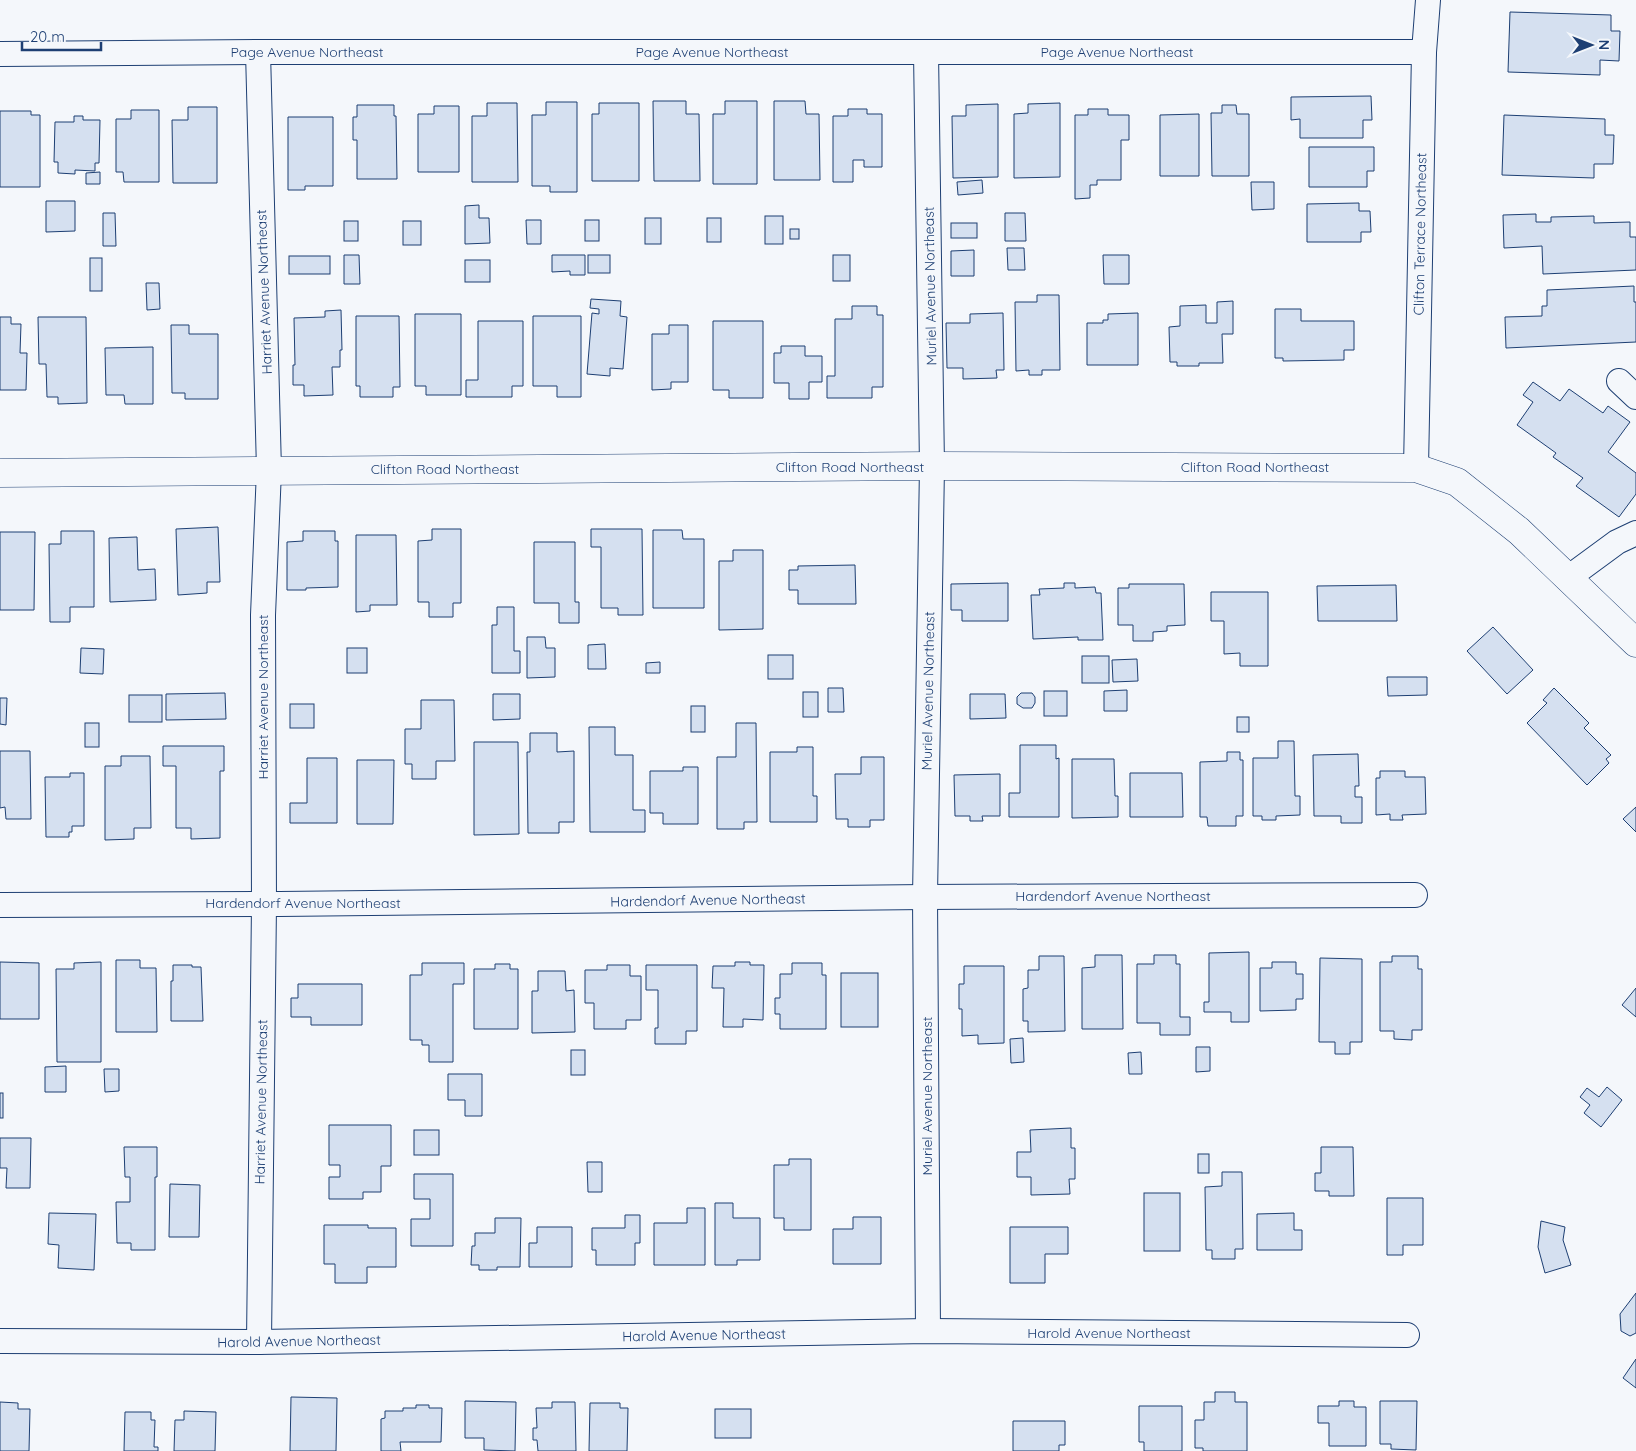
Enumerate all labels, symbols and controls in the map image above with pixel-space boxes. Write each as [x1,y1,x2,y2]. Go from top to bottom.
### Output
scale bar [22,20,101,52]
north arrow [1566,20,1616,70]
text: 20 m [30,27,65,46]
text: N [1595,40,1613,50]
street label: Page Avenue Northeast [230,43,384,61]
street label: Page Avenue Northeast [635,43,789,61]
street label: Page Avenue Northeast [1040,43,1194,61]
street label: Clifton Terrace Northeast [1410,152,1430,316]
street label: Muriel Avenue Northeast [920,206,940,366]
street label: Harriet Avenue Northeast [252,209,276,375]
street label: Clifton Road Northeast [776,458,925,476]
street label: Clifton Road Northeast [1181,458,1330,476]
street label: Clifton Road Northeast [371,460,520,478]
street label: Muriel Avenue Northeast [918,611,938,771]
street label: Harriet Avenue Northeast [254,614,272,780]
street label: Hardendorf Avenue Northeast [1015,887,1211,905]
street label: Hardendorf Avenue Northeast [610,889,806,911]
street label: Hardendorf Avenue Northeast [205,894,401,912]
street label: Muriel Avenue Northeast [918,1016,936,1176]
street label: Harriet Avenue Northeast [251,1019,271,1185]
street label: Harold Avenue Northeast [1027,1324,1191,1342]
street label: Harold Avenue Northeast [622,1325,786,1345]
street label: Harold Avenue Northeast [217,1331,381,1351]

